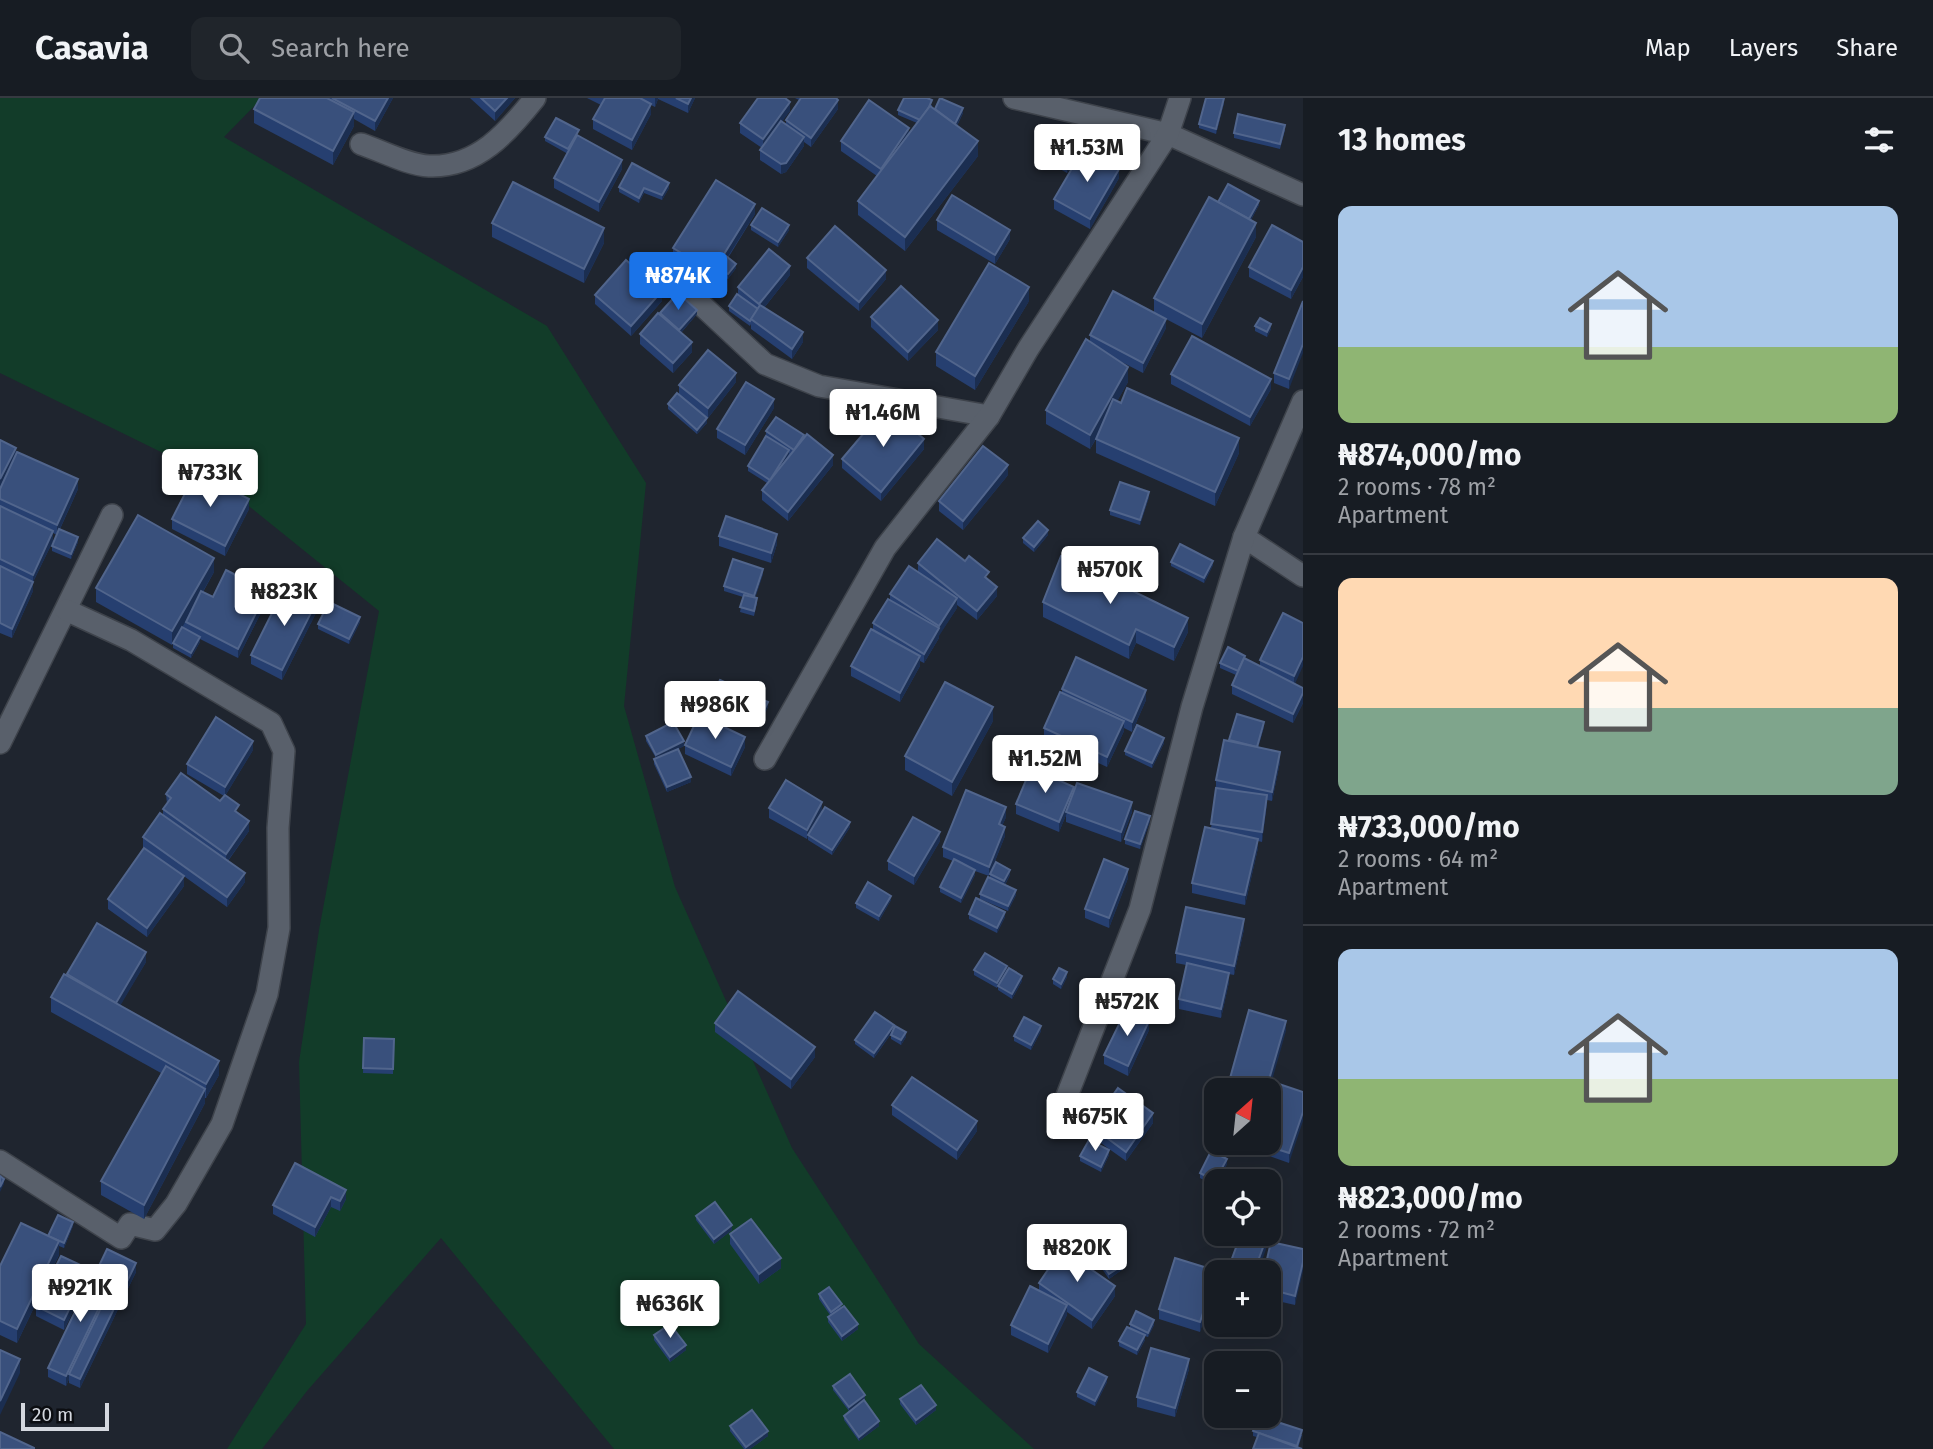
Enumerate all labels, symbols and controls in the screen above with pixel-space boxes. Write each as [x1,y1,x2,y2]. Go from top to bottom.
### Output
search box [191,17,681,80]
text: Casavia [35,28,149,68]
icon: search [215,29,253,67]
text: Search here [271,33,410,64]
text: Map [1645,34,1691,62]
text: Layers [1729,34,1798,62]
text: Share [1836,34,1898,62]
icon: filters [1860,121,1898,159]
text: 13 homes [1338,122,1466,158]
pin: ₦1.53M [1030,125,1144,184]
text: ₦1.53M [1050,133,1124,161]
pin: ₦874K [629,252,727,312]
icon: home [1555,252,1681,378]
text: ₦874K [645,261,711,289]
pin: ₦1.46M [826,390,940,449]
text: ₦1.46M [846,398,920,426]
text: ₦874,000/mo [1338,437,1521,473]
pin: ₦733K [161,450,259,509]
text: ₦733K [178,458,242,486]
text: 2 rooms · 78 m² [1338,473,1496,501]
text: Apartment [1338,501,1448,529]
pin: ₦570K [1061,546,1159,606]
text: ₦570K [1077,555,1143,583]
pin: ₦823K [235,568,333,628]
text: ₦823K [251,577,317,605]
icon: home [1555,624,1681,750]
pin: ₦986K [666,682,764,741]
text: ₦986K [681,690,749,718]
pin: ₦1.52M [988,736,1102,795]
text: ₦1.52M [1008,744,1082,772]
text: ₦733,000/mo [1338,809,1520,845]
text: 2 rooms · 64 m² [1338,845,1498,873]
text: Apartment [1338,873,1448,901]
pin: ₦572K [1078,978,1176,1038]
text: ₦572K [1095,987,1159,1015]
icon: home [1555,995,1681,1121]
north arrow [1204,1078,1281,1155]
map controls [1204,1078,1281,1428]
pin: ₦675K [1046,1094,1144,1153]
text: ₦675K [1063,1102,1127,1130]
button: locate [1204,1169,1281,1246]
text: ₦823,000/mo [1338,1180,1523,1216]
text: 2 rooms · 72 m² [1338,1216,1495,1244]
pin: ₦820K [1028,1224,1126,1284]
text: ₦820K [1043,1233,1111,1261]
text: Apartment [1338,1244,1448,1272]
button: + [1204,1260,1281,1337]
pin: ₦921K [31,1264,129,1324]
text: ₦921K [48,1273,112,1301]
pin: ₦636K [621,1280,719,1340]
text: ₦636K [636,1289,704,1317]
button: − [1204,1351,1281,1428]
scale bar [21,1400,108,1432]
text: 20 m [32,1403,73,1426]

